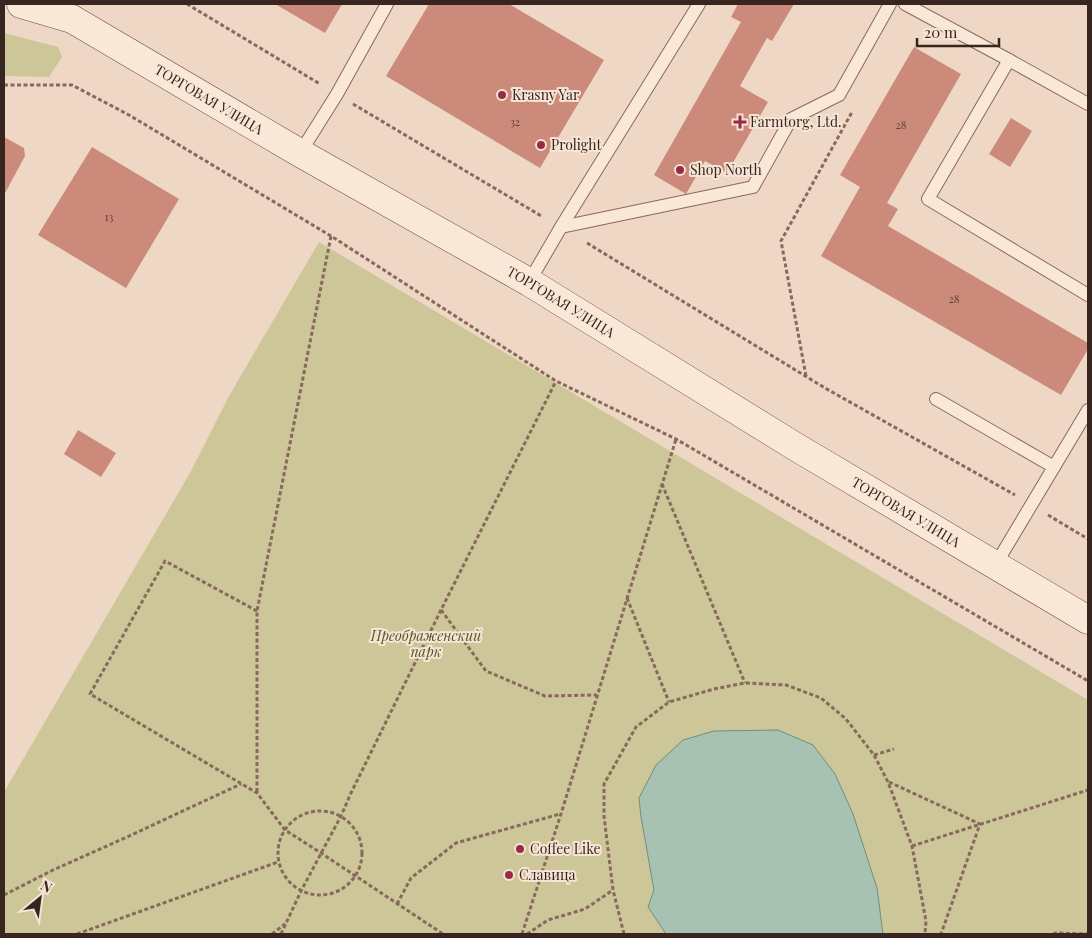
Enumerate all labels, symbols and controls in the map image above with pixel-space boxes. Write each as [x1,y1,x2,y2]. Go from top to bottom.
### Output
scale bar [917,15,1000,47]
text: 20 m [924,22,958,42]
street label: ТОРГОВАЯ УЛИЦА [151,60,267,139]
place label: Krasny Yar [512,85,580,104]
marker: Krasny Yar [496,89,508,101]
place label: Farmtorg, Ltd. [750,112,842,131]
house number: 32 [510,114,520,129]
marker: Farmtorg, Ltd. [734,116,746,128]
house number: 28 [896,117,907,132]
place label: Prolight [551,135,602,154]
marker: Prolight [535,139,547,151]
place label: Shop North [690,160,763,179]
marker: Shop North [674,164,686,176]
house number: 13 [105,209,113,224]
street label: ТОРГОВАЯ УЛИЦА [504,262,619,342]
house number: 28 [949,291,960,306]
street label: ТОРГОВАЯ УЛИЦА [848,472,964,551]
park label: Преображенский парк [370,626,482,661]
place label: Coffee Like [530,839,601,858]
marker: Coffee Like [514,843,526,855]
place label: Славица [519,865,576,884]
marker: Славица [503,869,515,881]
north arrow [15,873,65,923]
text: N [38,875,56,897]

